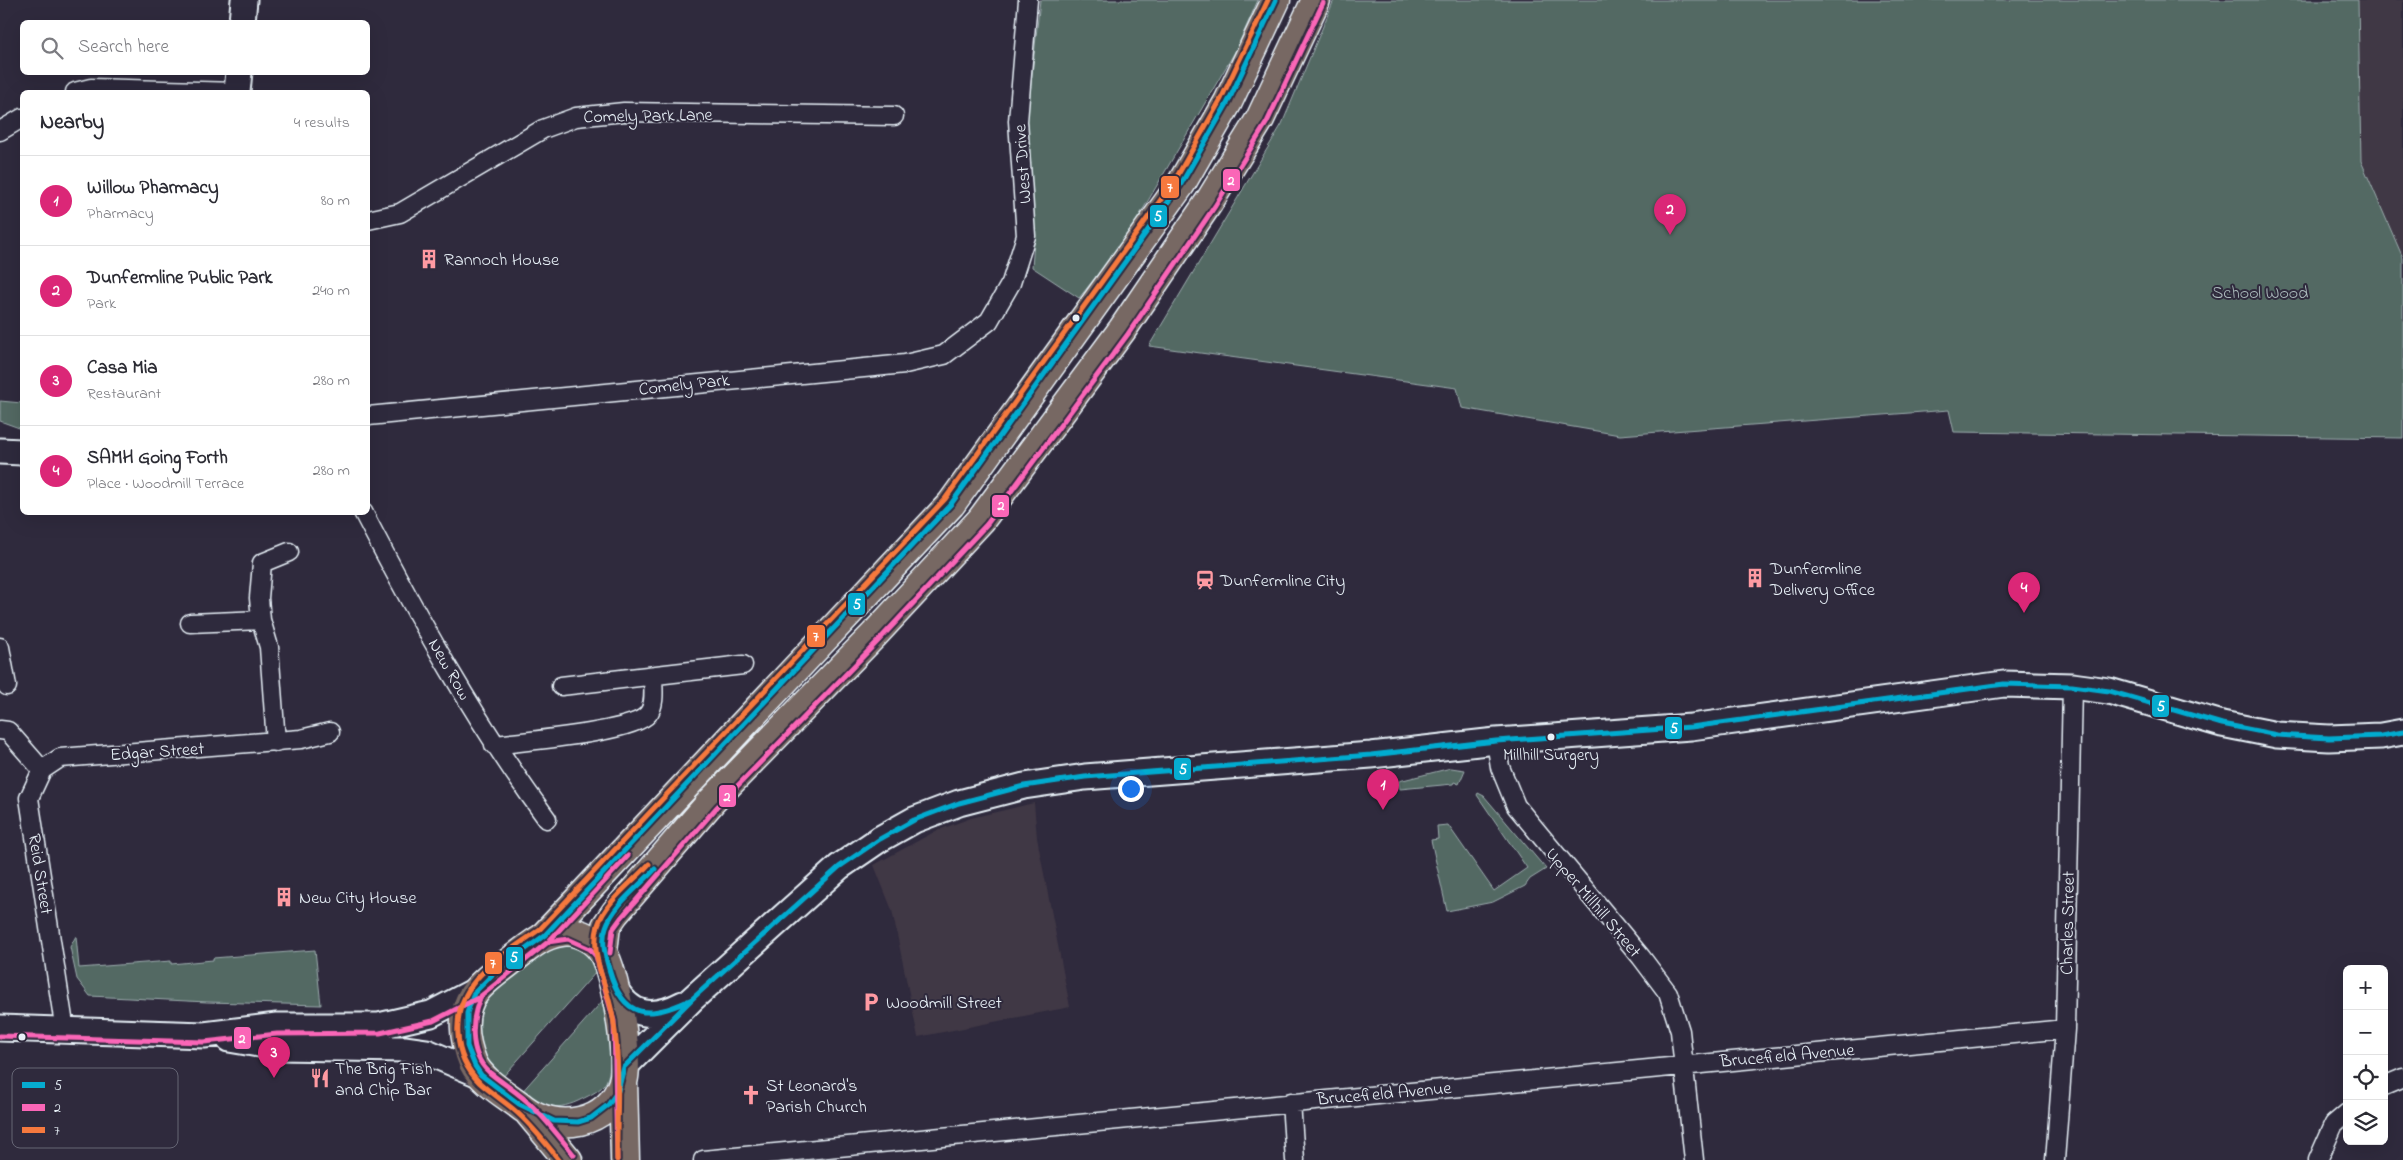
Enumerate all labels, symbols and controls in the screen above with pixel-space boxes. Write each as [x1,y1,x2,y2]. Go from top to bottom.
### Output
search box [20,20,370,75]
icon: search [38,34,66,62]
text: Search here [78,34,169,61]
street label: Comely Park Lane [583,103,714,131]
text: Nearby [40,108,104,138]
text: 4 results [294,111,350,135]
street label: West Drive [1008,122,1040,204]
line badge: 2 [1222,168,1241,192]
text: 2 [1227,171,1235,192]
text: Willow Pharmacy [87,175,219,202]
line badge: 7 [1160,175,1180,199]
text: 7 [1167,178,1173,199]
text: 1 [53,189,59,213]
text: 80 m [321,189,350,213]
pin: 2 [1654,194,1686,235]
text: Pharmacy [87,202,154,226]
line badge: 5 [1149,204,1168,228]
text: 5 [1154,207,1162,228]
building icon: Rannoch House [418,248,440,270]
place label: Rannoch House [444,248,560,274]
text: Dunfermline Public Park [87,265,273,292]
text: 2 [52,279,60,303]
text: 240 m [312,279,350,303]
park label: School Wood [2212,281,2308,307]
text: Park [87,292,116,316]
unlabelled marker [1071,313,1081,323]
text: Casa Mia [87,355,158,382]
street label: Comely Park [637,368,731,404]
text: 3 [53,369,59,393]
text: 280 m [313,369,350,393]
text: Restaurant [87,382,161,406]
text: SAMH Going Forth [87,445,228,472]
text: 4 [53,459,59,483]
text: 280 m [313,459,350,483]
text: Place · Woodmill Terrace [87,472,244,496]
line badge: 2 [991,494,1010,518]
text: 2 [997,496,1005,517]
place label: Dunfermline Delivery Office [1769,557,1876,604]
building icon: Dunfermline Delivery Office [1744,567,1766,589]
station icon: Dunfermline City [1194,569,1216,591]
place label: Dunfermline City [1219,569,1345,595]
pin: 4 [2008,572,2040,613]
line badge: 5 [847,592,866,616]
text: 5 [853,595,861,616]
line badge: 7 [806,624,826,648]
text: 7 [813,627,819,648]
street label: New Row [420,634,477,706]
line badge: 5 [2151,694,2170,718]
text: 5 [2157,697,2165,718]
line badge: 5 [1664,716,1683,740]
text: 5 [1670,719,1678,740]
marker: Millhill Surgery [1546,732,1556,742]
street label: Edgar Street [109,737,205,770]
place label: Millhill Surgery [1503,743,1599,770]
line badge: 5 [1173,757,1192,781]
text: 5 [1179,760,1187,781]
pin: 1 [1367,769,1399,810]
your location [1118,776,1144,802]
line badge: 2 [718,784,737,808]
text: 2 [723,787,731,808]
street label: Reid Street [20,832,58,916]
street label: Upper Millhill Street [1538,842,1646,964]
street label: Charles Street [2055,871,2083,975]
building icon: New City House [273,886,295,908]
place label: New City House [299,886,417,912]
line badge: 5 [505,946,524,970]
text: 5 [510,948,518,969]
line badge: 7 [484,951,503,975]
text: 7 [490,954,496,975]
map controls [2343,965,2388,1145]
button: + [2343,965,2388,1010]
parking icon: Woodmill Street [860,991,882,1013]
place label: Woodmill Street [886,991,1002,1017]
button: − [2343,1010,2388,1055]
line badge: 2 [233,1026,252,1050]
text: 2 [238,1029,246,1050]
unlabelled marker [17,1032,27,1042]
pin: 3 [258,1037,290,1078]
street label: Brucefield Avenue [1718,1038,1857,1076]
button: locate [2343,1055,2388,1100]
place label: The Brig Fish and Chip Bar [335,1057,433,1104]
restaurant icon: The Brig Fish and Chip Bar [309,1067,331,1089]
legend [12,1068,178,1148]
place label: St Leonard's Parish Church [766,1074,867,1121]
text: 5 [54,1076,62,1097]
street label: Brucefield Avenue [1315,1076,1454,1114]
church icon: St Leonard's Parish Church [740,1084,762,1106]
text: 2 [54,1098,61,1119]
button: layers [2343,1100,2388,1145]
text: 7 [54,1121,60,1142]

